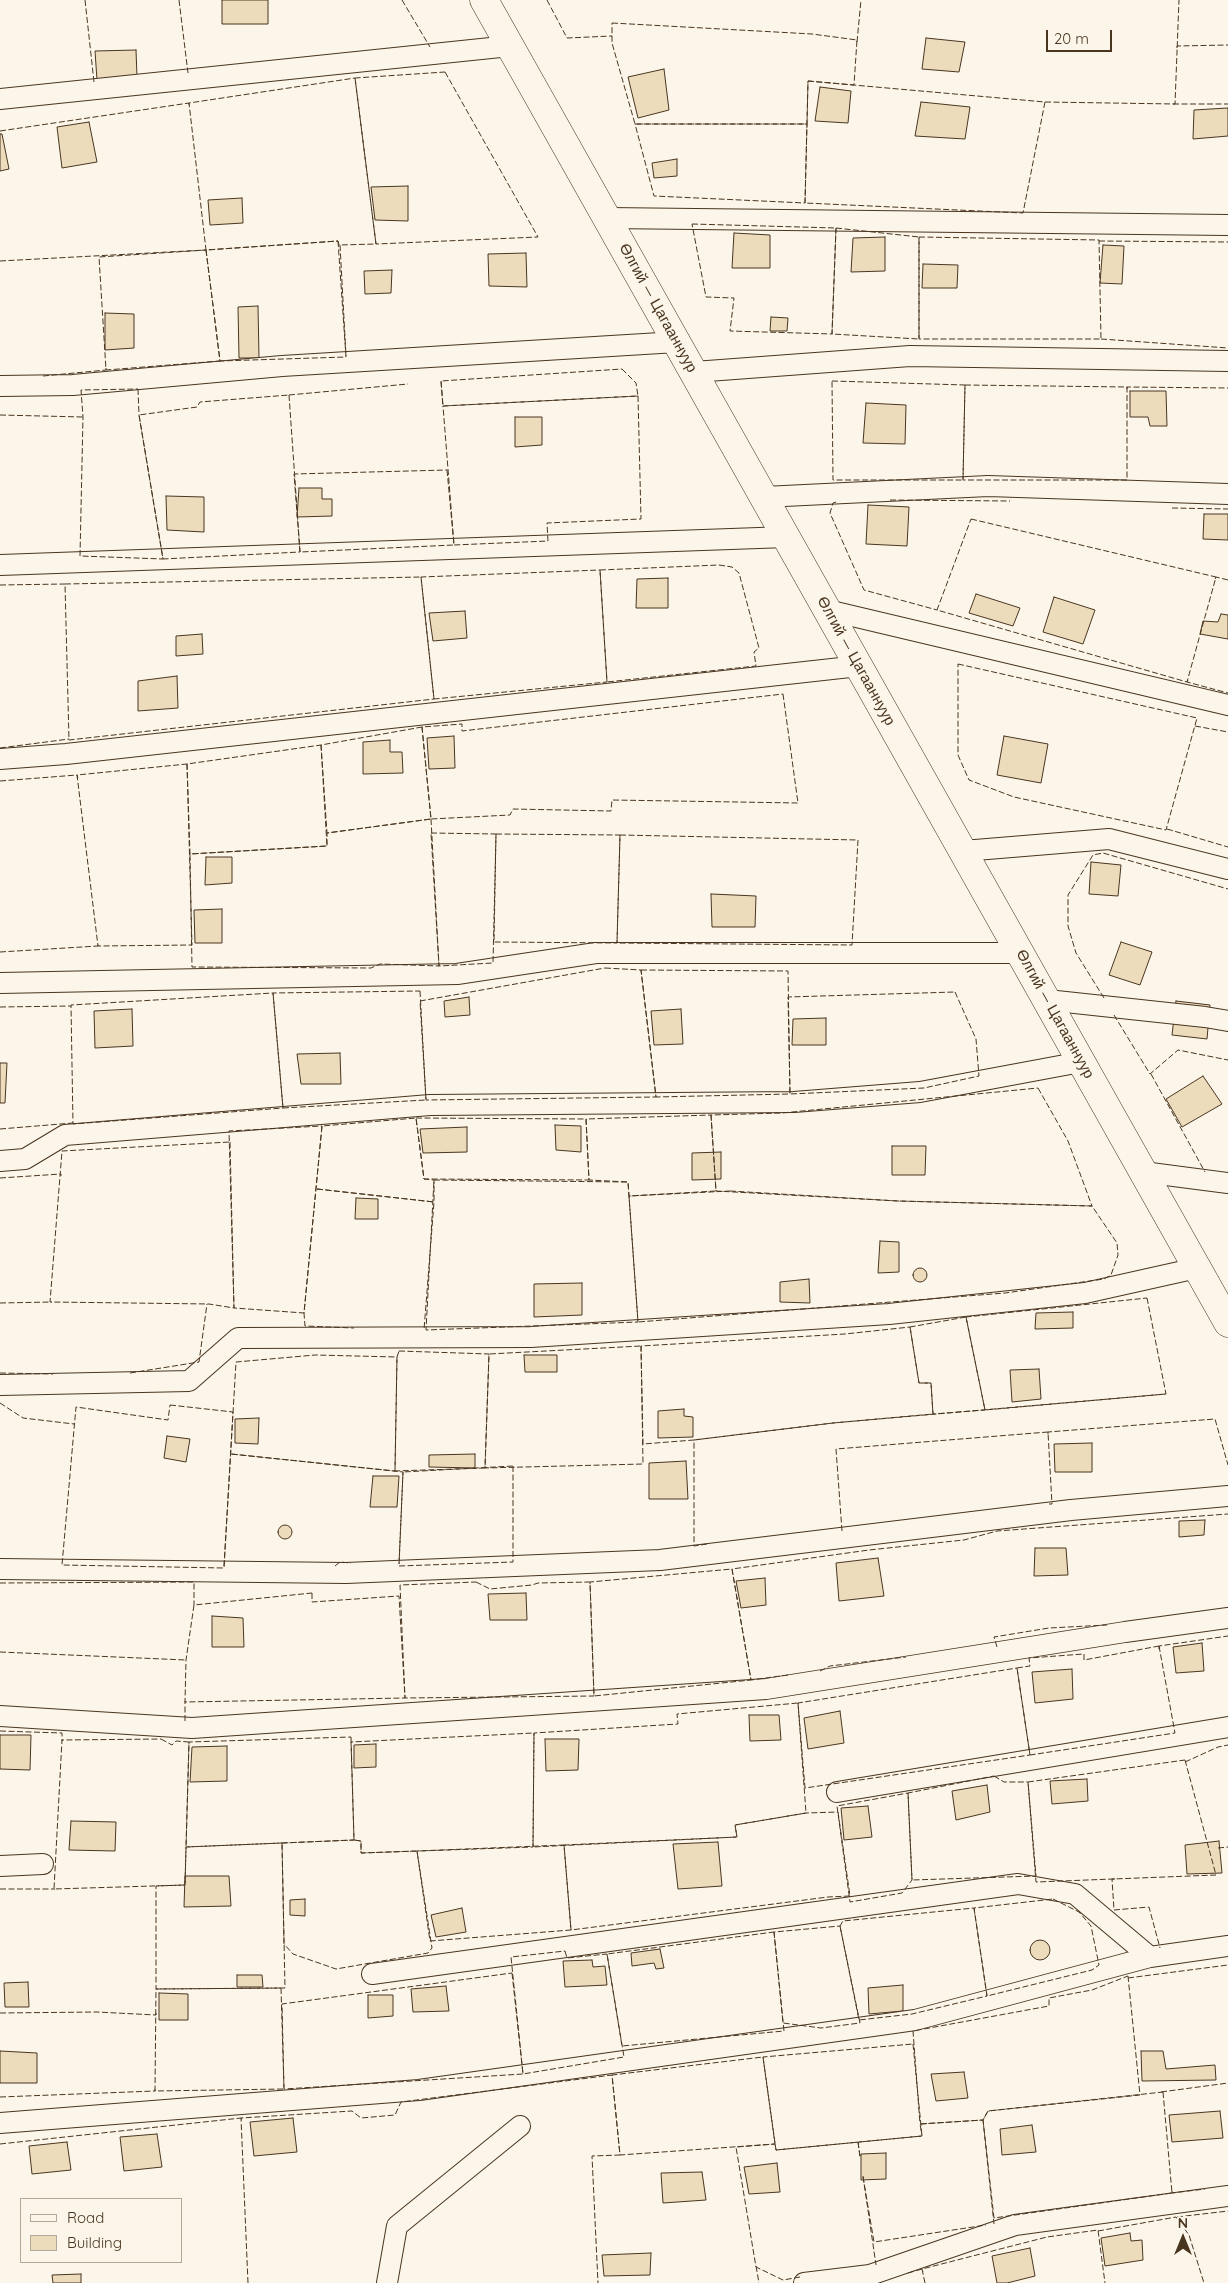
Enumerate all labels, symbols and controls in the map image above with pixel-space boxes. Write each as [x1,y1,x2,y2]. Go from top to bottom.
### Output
scale bar [1048,20,1114,52]
text: 20 m [1054,29,1089,48]
street label: Өлгий — Цагааннуур [615,240,701,376]
street label: Өлгий — Цагааннуур [813,593,899,729]
street label: Өлгий — Цагааннуур [1012,946,1098,1082]
legend [20,2198,182,2263]
text: Road [67,2208,104,2227]
north arrow [1158,2213,1208,2263]
text: N [1178,2214,1188,2232]
text: Building [67,2233,122,2252]

